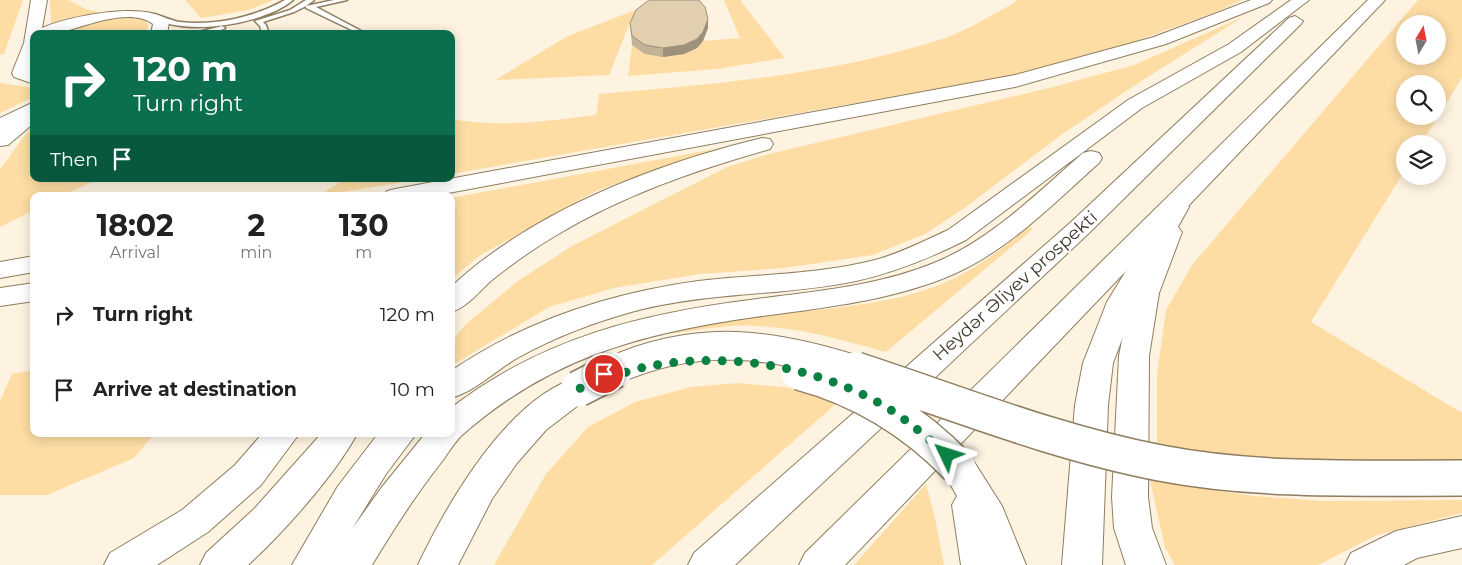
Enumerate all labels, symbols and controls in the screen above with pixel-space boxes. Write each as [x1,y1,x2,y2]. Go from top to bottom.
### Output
north arrow [1396,15,1446,65]
map controls [1396,15,1446,185]
text: 120 m [133,47,238,90]
icon: right [50,50,115,115]
button: search [1396,75,1446,125]
text: Turn right [133,90,243,117]
button: layers [1396,135,1446,185]
icon: arrive [108,145,136,173]
text: Then [50,148,98,171]
street label: Heydər Əliyev prospekti [928,206,1102,366]
text: 18:02 [96,207,174,244]
text: 2 [247,207,265,244]
text: 130 [339,207,389,244]
text: Arrival [110,243,160,262]
text: min [240,243,272,262]
text: m [355,243,372,262]
icon: right [50,301,78,329]
text: Turn right [93,303,193,326]
text: 120 m [380,303,435,326]
pin [583,353,625,395]
icon: arrive [590,360,618,388]
icon: arrive [50,376,78,404]
text: Arrive at destination [93,378,297,401]
text: 10 m [390,378,435,401]
position arrow [920,428,972,480]

